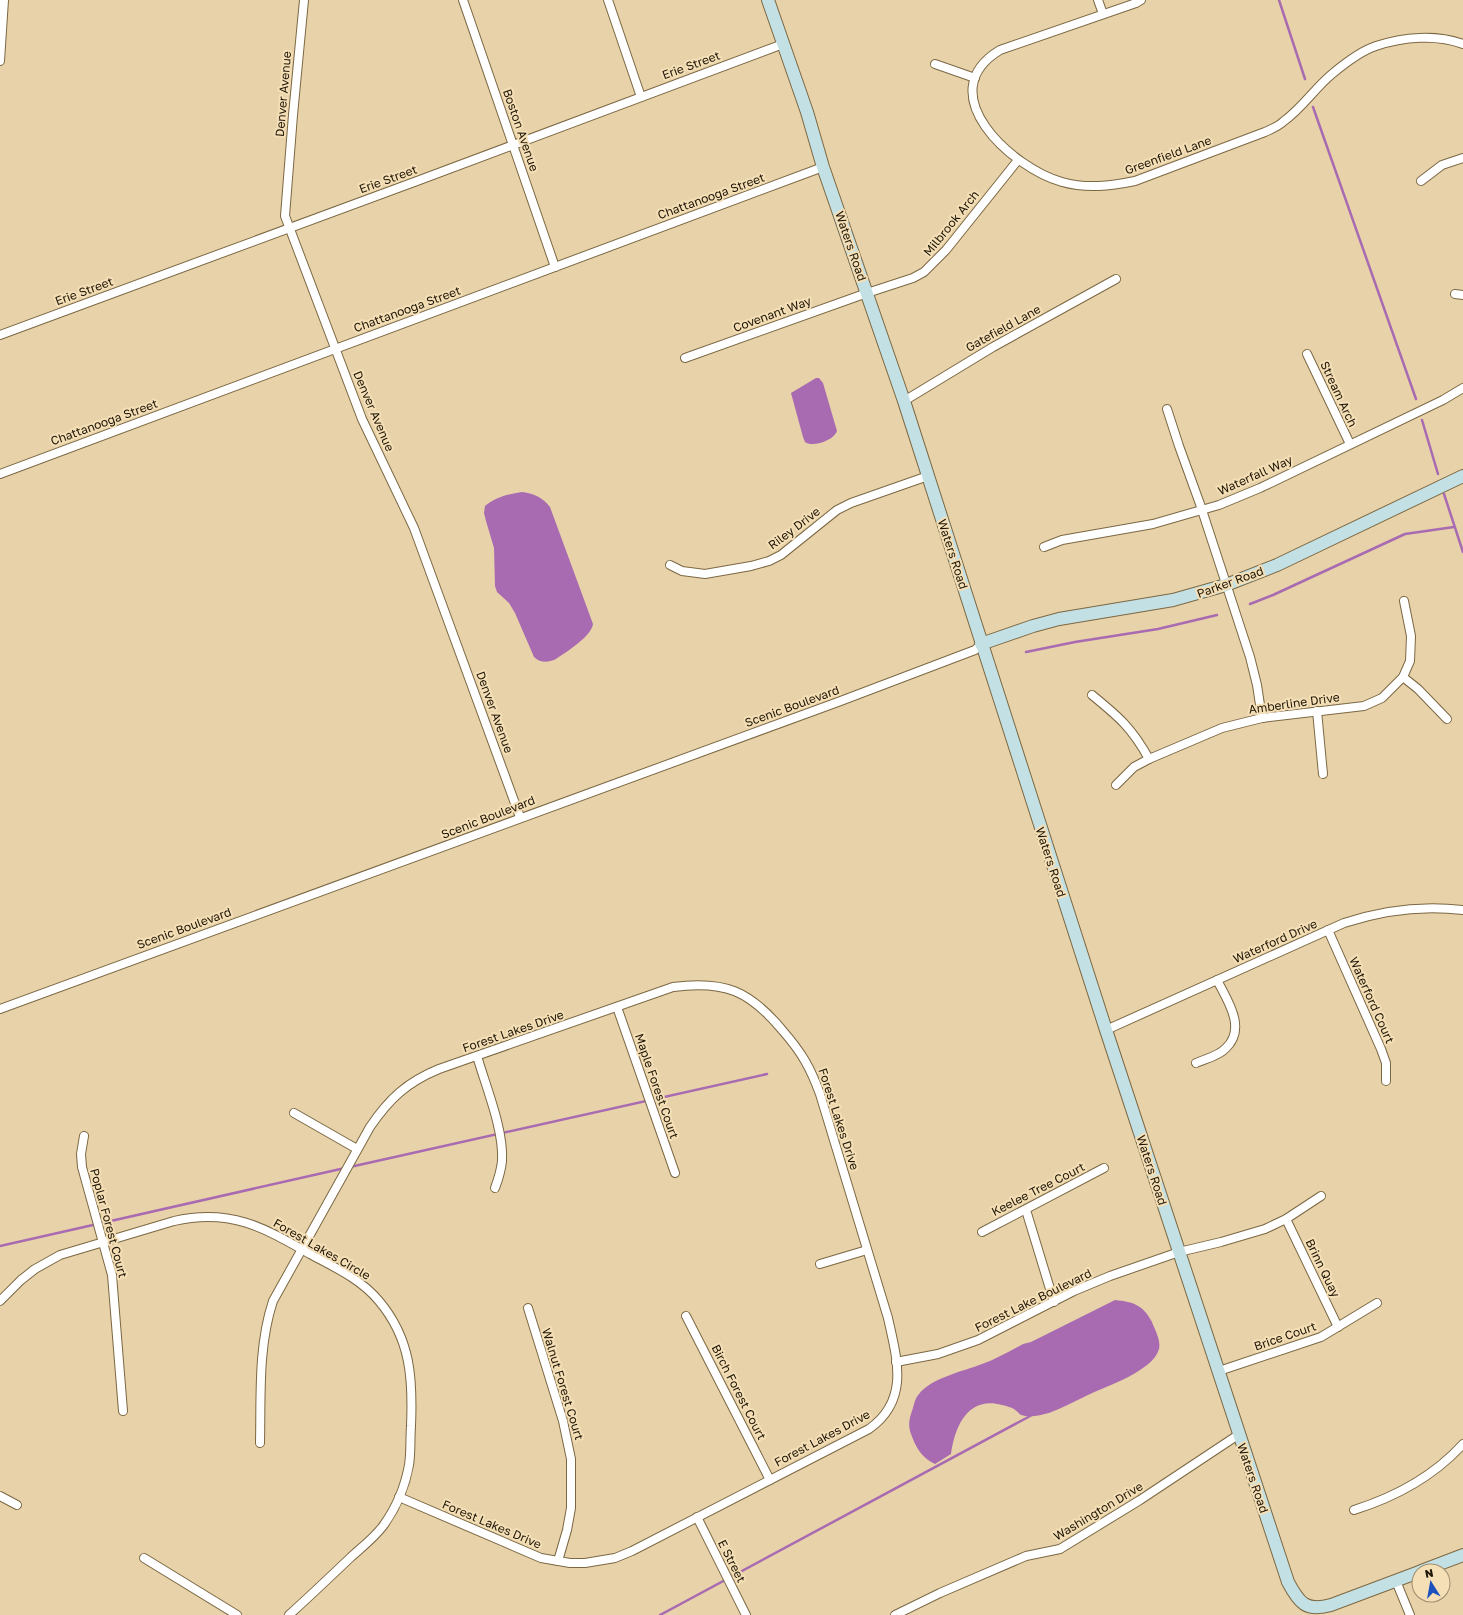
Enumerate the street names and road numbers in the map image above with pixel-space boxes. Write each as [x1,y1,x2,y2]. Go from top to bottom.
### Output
street label: Erie Street [660,48,722,82]
street label: Denver Avenue [272,50,294,137]
street label: Boston Avenue [500,87,542,173]
street label: Greenfield Lane [1123,132,1213,178]
street label: Erie Street [357,162,419,196]
street label: Chattanooga Street [655,170,767,222]
street label: Milbrook Arch [920,187,982,259]
street label: Waters Road [832,209,870,283]
street label: Erie Street [53,274,115,308]
street label: Chattanooga Street [351,283,463,335]
street label: Covenant Way [731,293,813,335]
street label: Gatefield Lane [963,301,1043,355]
street label: Stream Arch [1317,359,1361,429]
street label: Denver Avenue [350,368,398,454]
street label: Chattanooga Street [48,396,160,448]
street label: Waterfall Way [1215,452,1295,498]
street label: Riley Drive [765,504,823,552]
street label: Waters Road [935,517,971,591]
street label: Parker Road [1195,563,1265,601]
street label: Denver Avenue [473,669,517,755]
street label: Scenic Boulevard [743,682,841,730]
street label: Amberline Drive [1247,689,1341,717]
street label: Scenic Boulevard [439,792,537,842]
street label: Waters Road [1033,825,1069,899]
street label: Scenic Boulevard [135,904,233,952]
street label: Waterford Drive [1231,916,1319,966]
street label: Waterford Court [1346,954,1398,1046]
street label: Forest Lakes Drive [460,1007,566,1055]
street label: Maple Forest Court [632,1031,682,1141]
street label: Forest Lakes Drive [815,1066,863,1172]
street label: Waters Road [1134,1133,1170,1207]
street label: Keelee Tree Court [989,1159,1087,1219]
street label: Poplar Forest Court [87,1167,131,1280]
street label: Forest Lakes Circle [271,1215,373,1283]
street label: Brinn Quay [1302,1236,1344,1300]
street label: Forest Lake Boulevard [972,1265,1094,1335]
street label: Brice Court [1252,1318,1318,1354]
street label: Walnut Forest Court [539,1326,587,1442]
street label: Birch Forest Court [708,1342,770,1442]
street label: Forest Lakes Drive [772,1406,872,1470]
street label: Waters Road [1234,1441,1272,1515]
street label: Washington Drive [1051,1478,1145,1544]
street label: Forest Lakes Drive [440,1496,544,1552]
street label: E Street [715,1537,749,1585]

